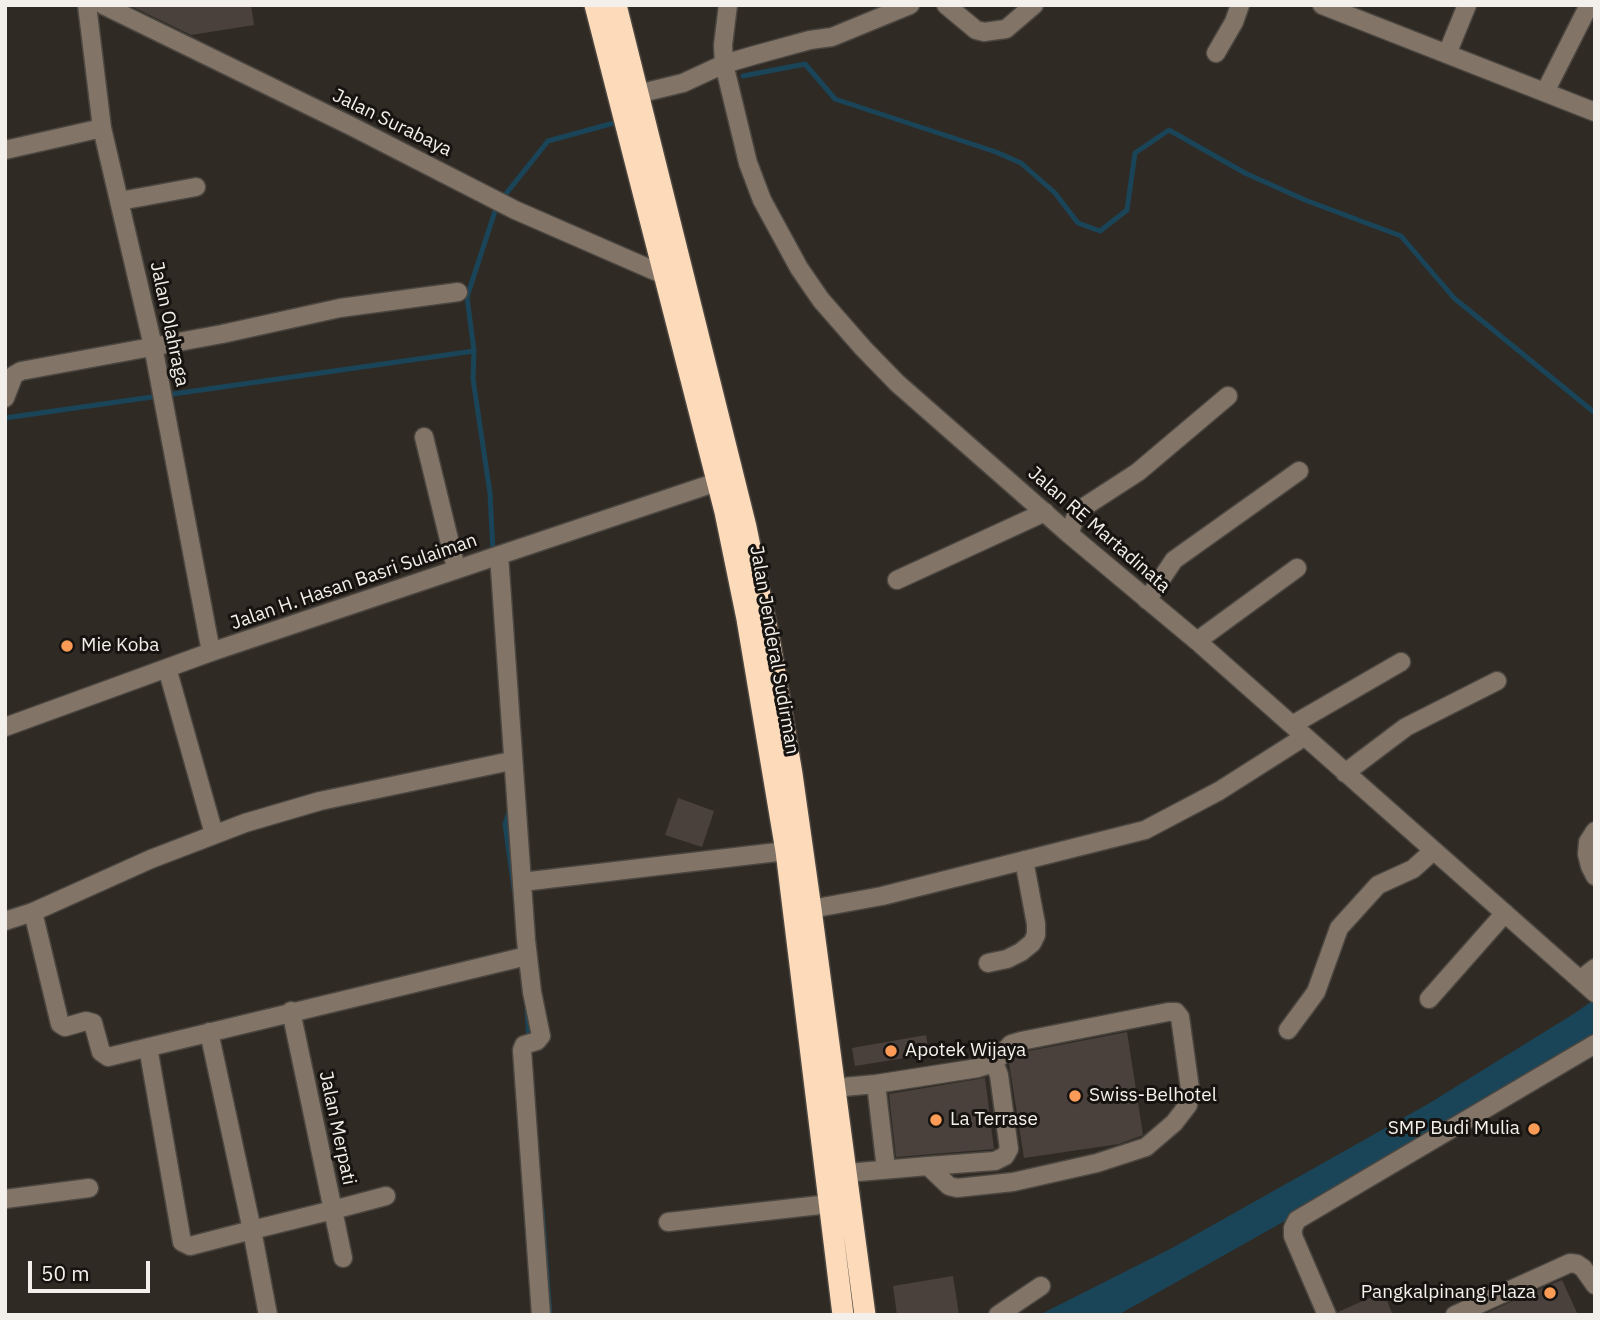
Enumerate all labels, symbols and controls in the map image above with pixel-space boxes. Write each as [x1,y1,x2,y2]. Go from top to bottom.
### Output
street label: Jalan Surabaya [329,84,455,162]
street label: Jalan Olahraga [145,259,193,389]
street label: Jalan RE Martadinata [1023,462,1175,598]
street label: Jalan H. Hasan Basri Sulaiman [228,529,480,635]
street label: Jalan Jenderal Sudirman [744,544,804,756]
place label: Mie Koba [81,635,159,657]
marker: Mie Koba [59,638,75,654]
place label: Apotek Wijaya [905,1040,1026,1062]
marker: Apotek Wijaya [883,1043,899,1059]
street label: Jalan Merpati [314,1069,360,1187]
place label: Swiss-Belhotel [1089,1085,1217,1107]
marker: Swiss-Belhotel [1067,1088,1083,1104]
place label: La Terrase [950,1109,1038,1131]
marker: La Terrase [928,1112,944,1128]
place label: SMP Budi Mulia [1388,1118,1520,1140]
marker: SMP Budi Mulia [1526,1121,1542,1137]
scale bar [32,1246,154,1290]
text: 50 m [41,1259,90,1287]
place label: Pangkalpinang Plaza [1361,1282,1536,1304]
marker: Pangkalpinang Plaza [1542,1285,1558,1301]

